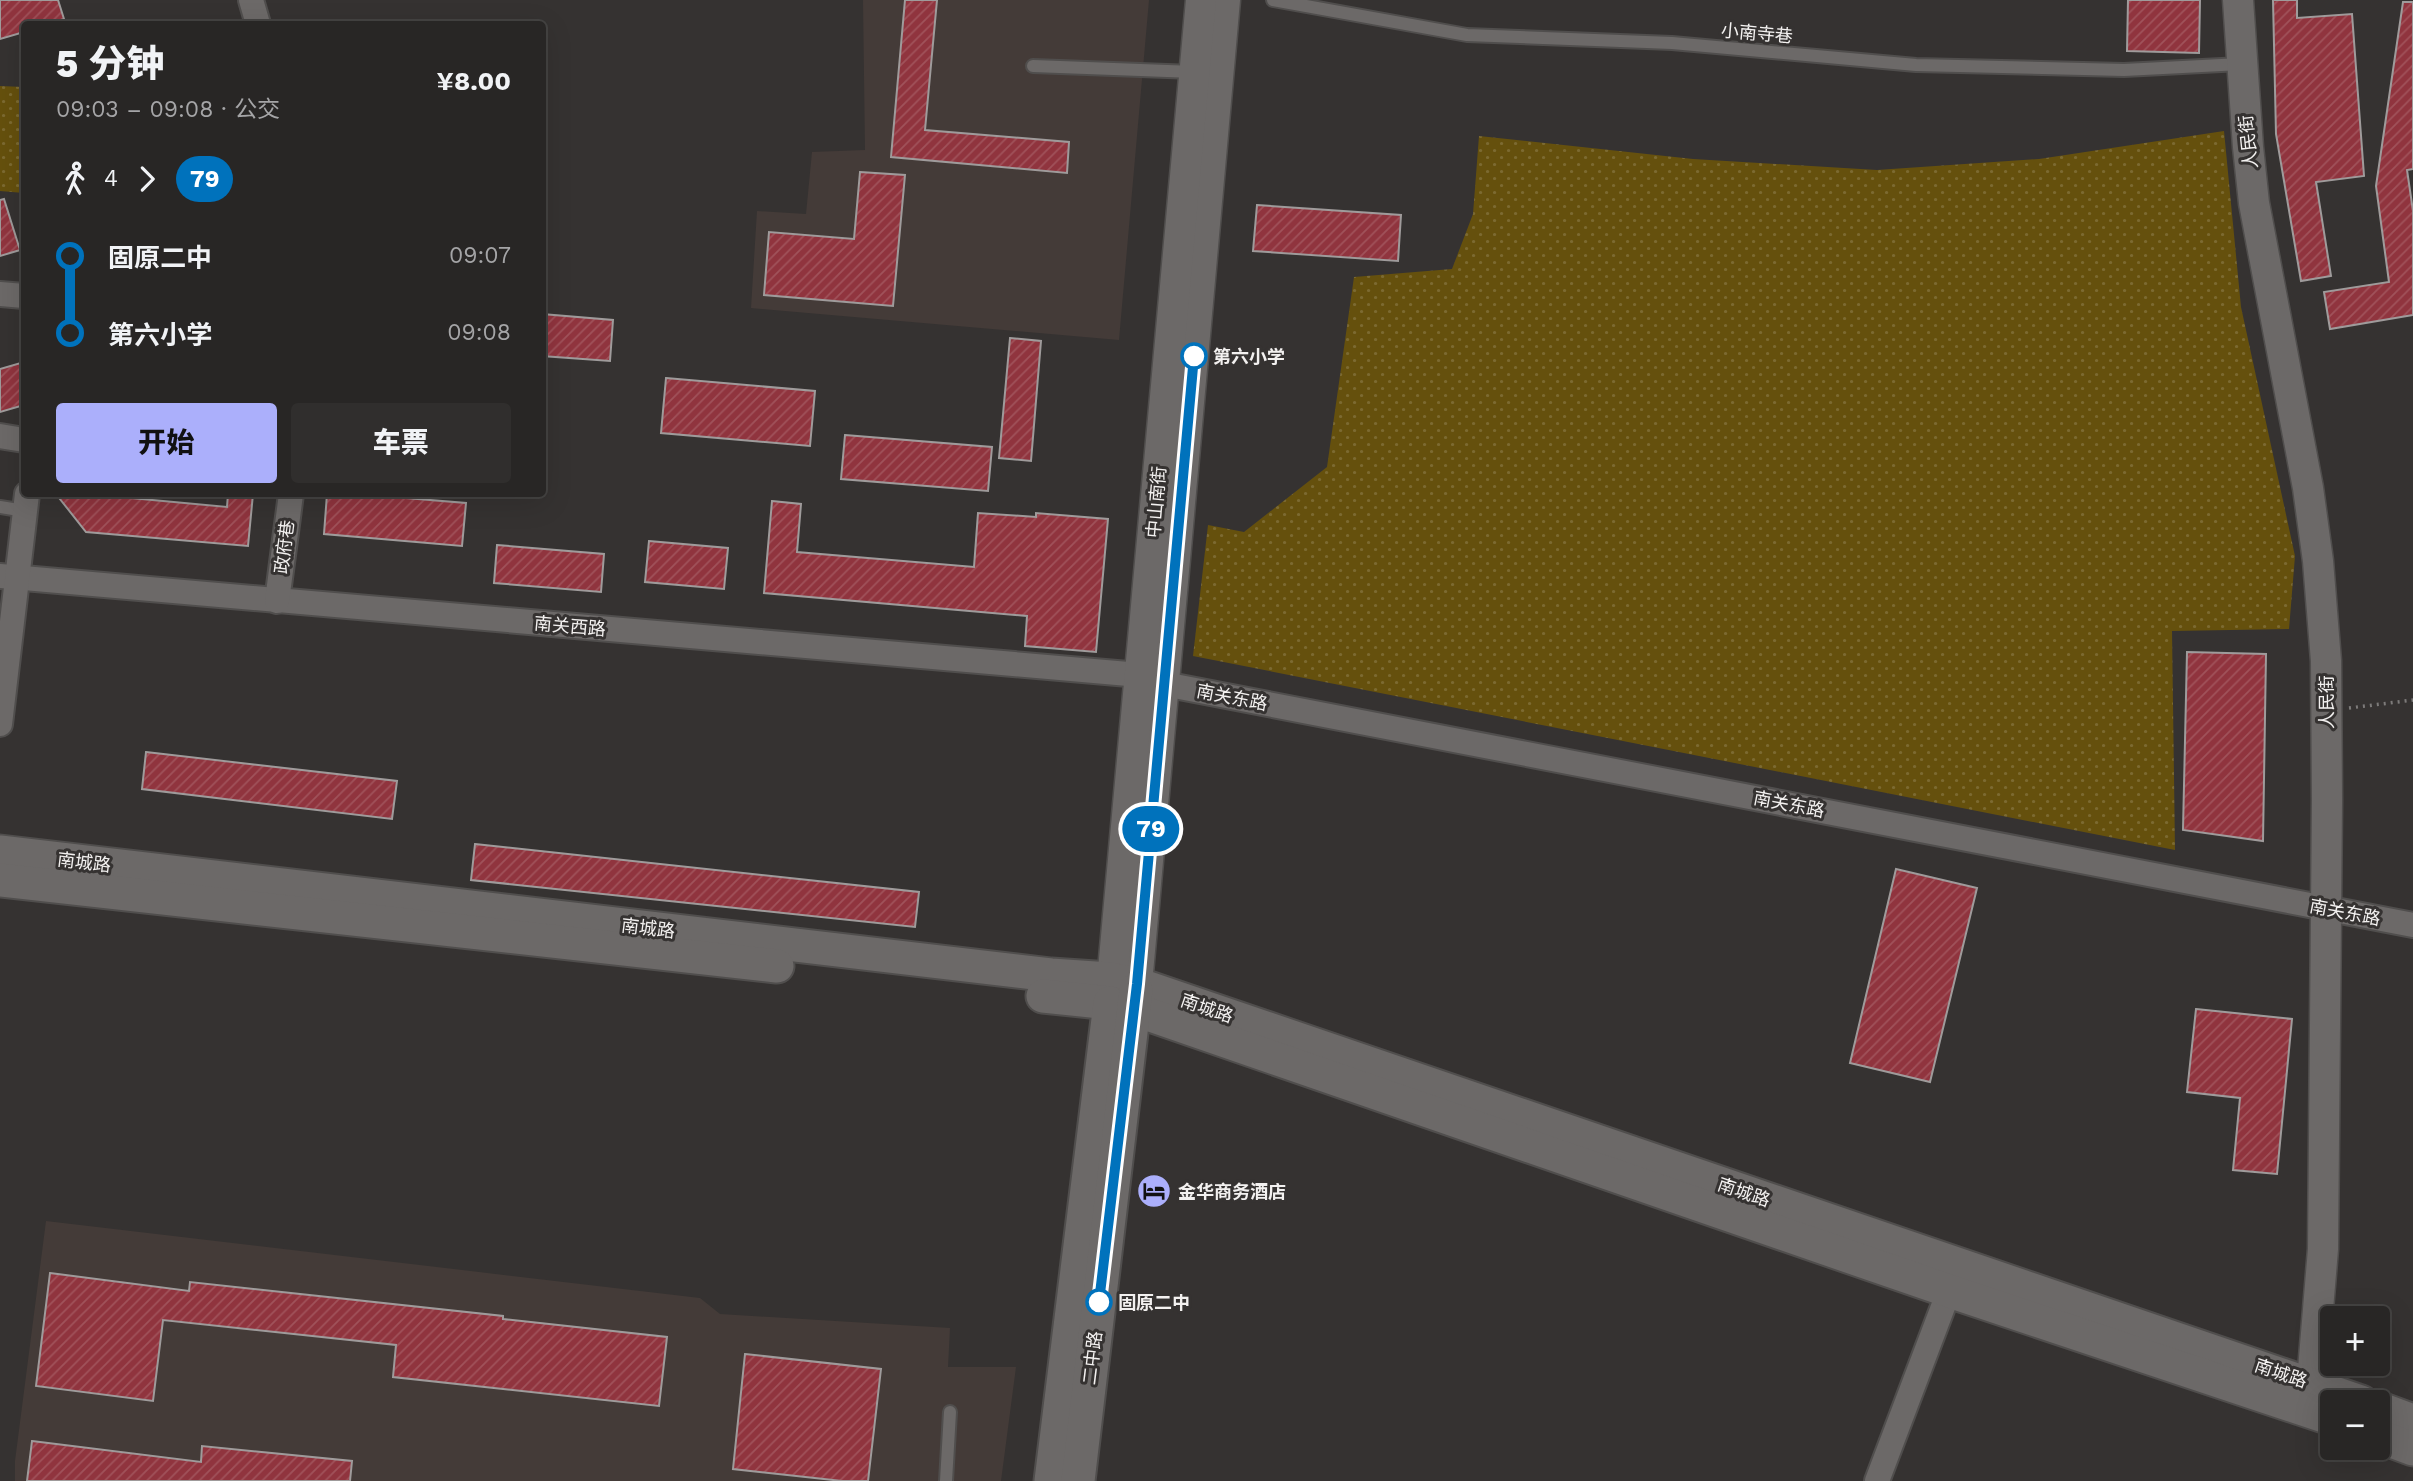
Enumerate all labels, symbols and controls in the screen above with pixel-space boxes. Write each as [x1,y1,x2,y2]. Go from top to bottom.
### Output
street label: 小南寺巷 [1720,19,1794,47]
text: 5 分钟 [56,42,164,86]
text: ¥8.00 [437,66,511,96]
text: 09:03 – 09:08 · 公交 [56,96,280,123]
street label: 人民街 [2235,114,2261,170]
icon: walk [56,160,94,198]
icon: forward [128,160,166,198]
text: 4 [104,165,118,192]
text: 79 [190,165,219,193]
text: 09:07 [449,242,511,269]
text: 固原二中 [108,243,212,273]
text: 09:08 [447,319,511,346]
text: 第六小学 [108,320,212,350]
marker: 第六小学 [1181,343,1207,369]
place label: 第六小学 [1213,346,1285,367]
button: 开始 [56,403,277,483]
button: 车票 [291,403,511,483]
street label: 中山南街 [1142,465,1170,539]
street label: 政府巷 [270,519,298,575]
street label: 南关西路 [533,612,607,640]
street label: 人民街 [2316,675,2337,729]
street label: 南关东路 [1195,680,1269,714]
street label: 南关东路 [1752,787,1826,821]
line badge: 79 [1120,806,1182,852]
text: 79 [1136,815,1166,843]
street label: 南城路 [56,848,112,876]
street label: 南关东路 [2308,895,2382,929]
street label: 南城路 [620,914,676,942]
street label: 南城路 [1178,989,1236,1027]
hotel icon: 金华商务酒店 [1135,1172,1173,1210]
street label: 南城路 [1715,1173,1773,1211]
place label: 金华商务酒店 [1178,1181,1286,1202]
marker: 固原二中 [1086,1289,1112,1315]
place label: 固原二中 [1118,1292,1190,1313]
map controls [2320,1306,2390,1460]
button: + [2320,1306,2390,1376]
street label: 二中路 [1078,1330,1106,1386]
street label: 南城路 [2252,1354,2310,1392]
button: − [2320,1390,2390,1460]

